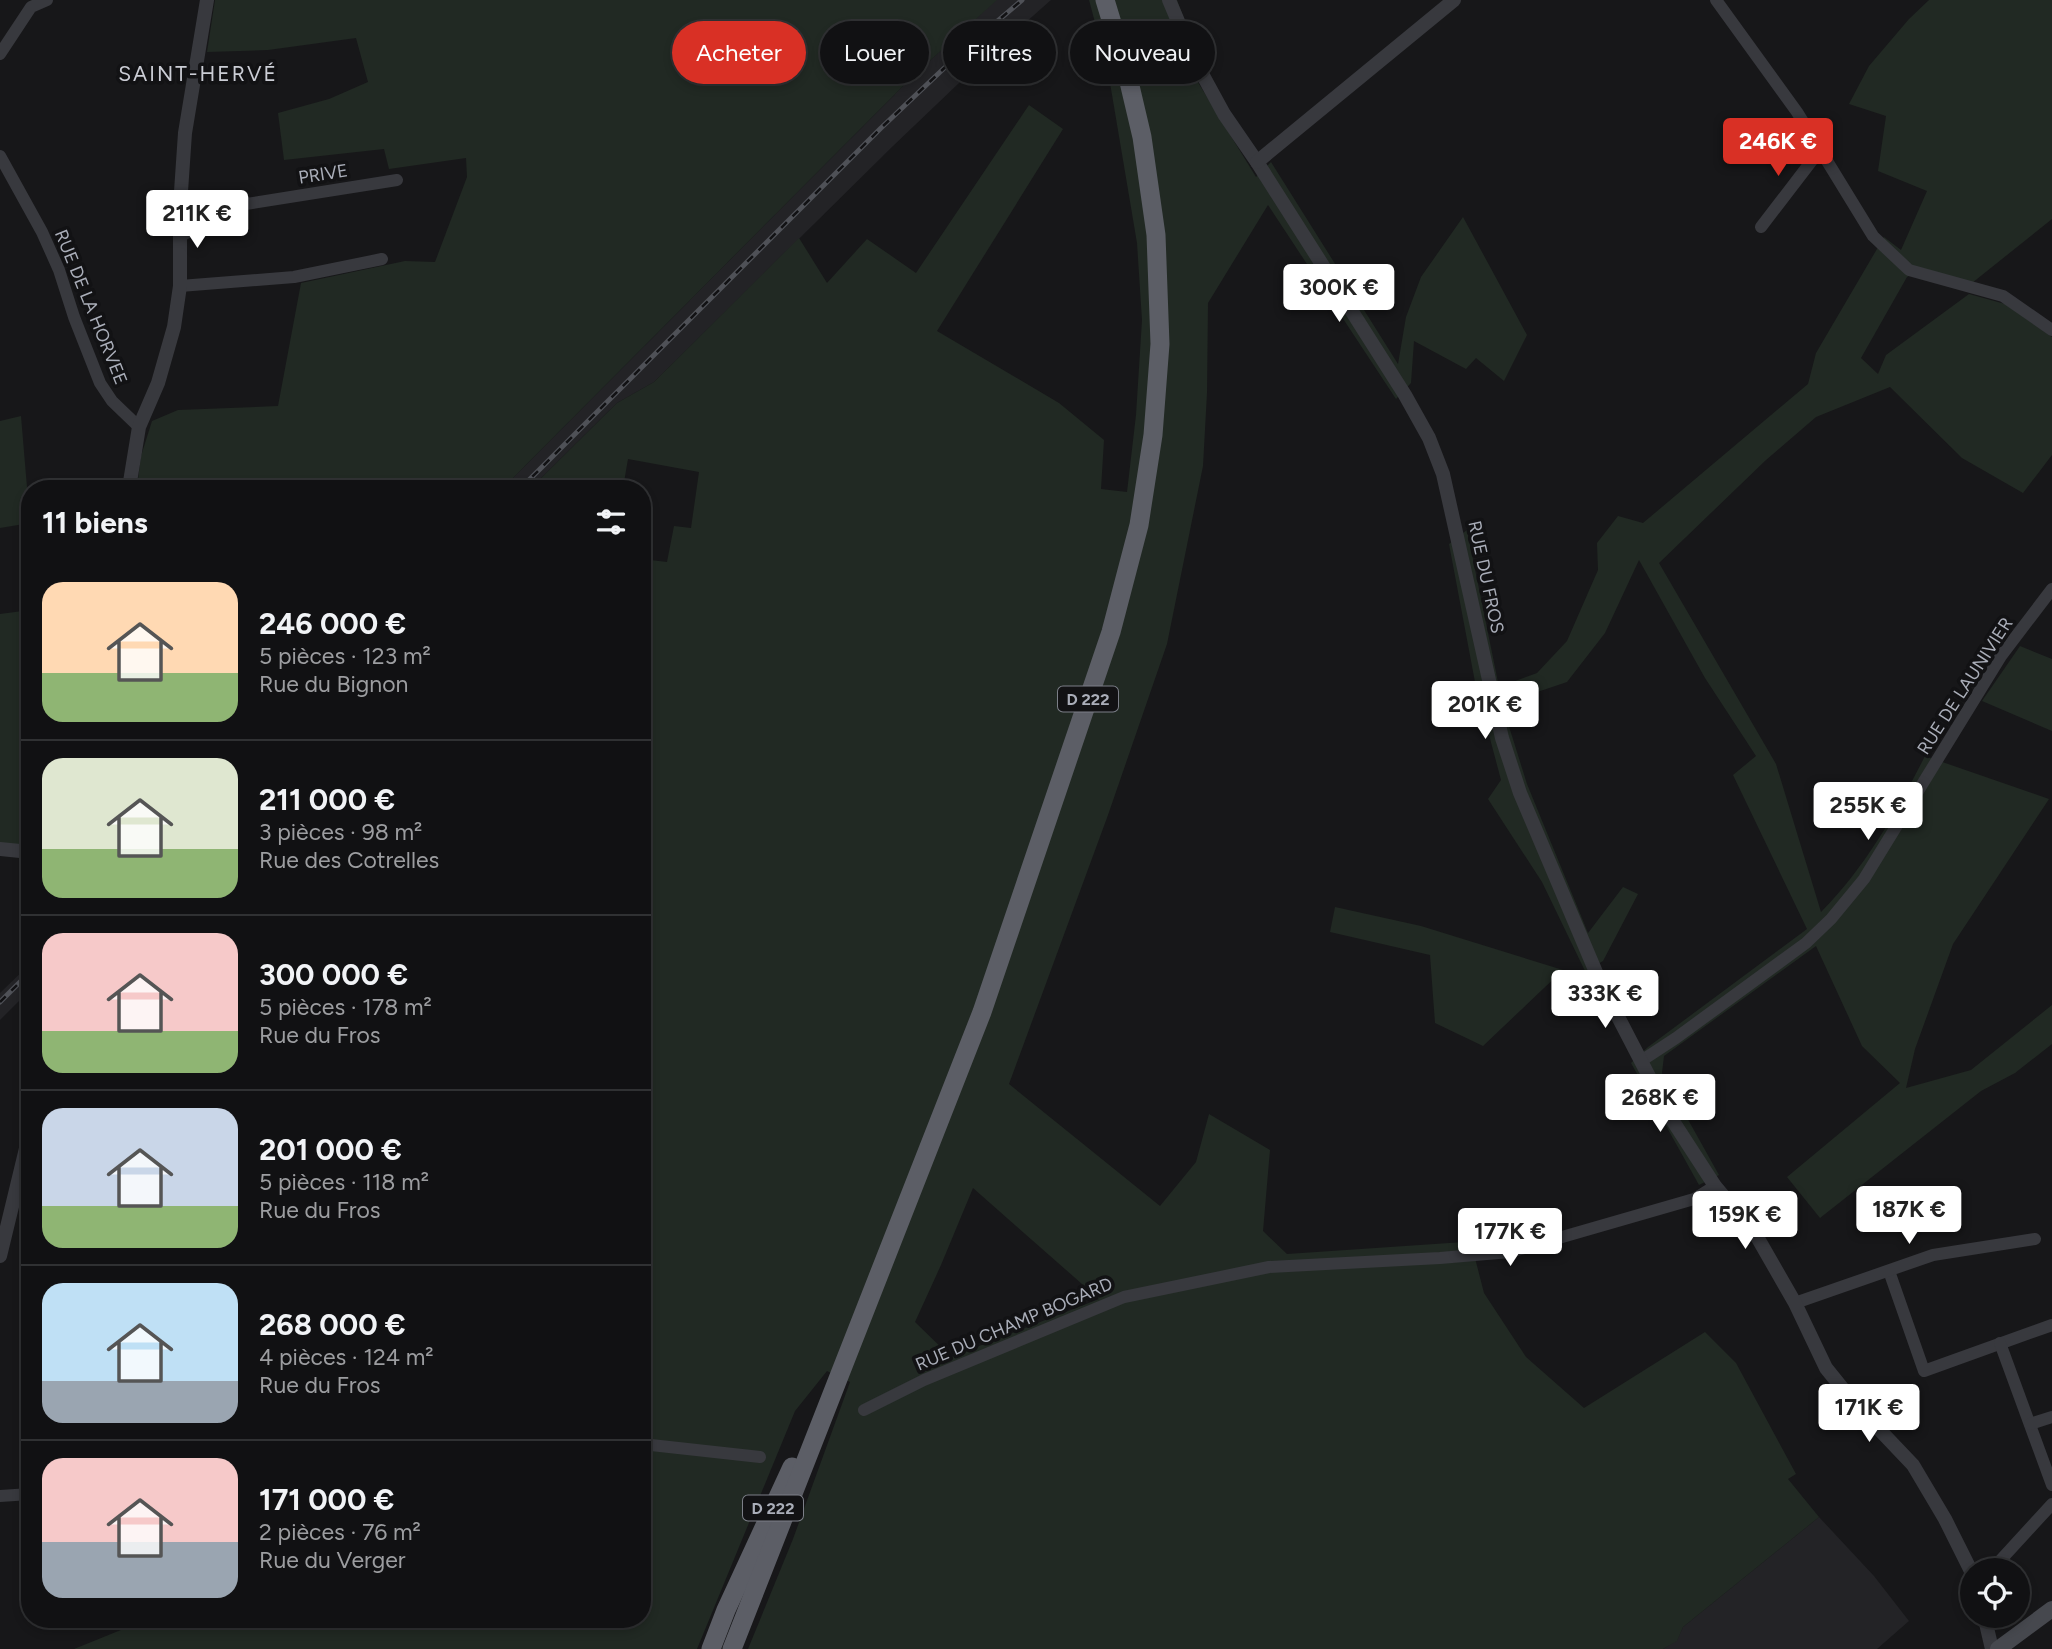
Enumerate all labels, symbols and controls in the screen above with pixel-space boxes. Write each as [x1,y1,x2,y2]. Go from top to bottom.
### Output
chip: Acheter [672,21,806,84]
chip: Louer [820,21,929,84]
chip: Filtres [943,21,1056,84]
chip: Nouveau [1070,21,1215,84]
district label: SAINT-HERVÉ [118,61,278,86]
pin: 246K € [1721,118,1835,178]
text: 246K € [1739,127,1817,155]
street label: PRIVE [297,159,349,189]
pin: 211K € [140,190,254,250]
text: 211K € [162,199,232,227]
street label: RUE DE LA HORVEE [50,226,132,388]
pin: 300K € [1282,264,1396,324]
text: 300K € [1299,273,1379,301]
icon: filters [592,503,630,541]
text: 11 biens [42,504,148,541]
street label: RUE DU FROS [1463,519,1509,635]
text: 246 000 € [259,605,406,642]
icon: home [98,610,182,694]
street label: RUE DE LAUNIVIER [1912,613,2018,759]
text: 5 pièces · 123 m² [259,642,431,670]
text: Rue du Bignon [259,670,408,698]
pin: 201K € [1428,682,1542,741]
road number: D 222 [1058,686,1118,712]
text: 201K € [1448,690,1522,718]
text: 211 000 € [259,781,395,818]
pin: 255K € [1811,782,1925,842]
icon: home [98,786,182,870]
text: 255K € [1830,791,1906,819]
text: 3 pièces · 98 m² [259,818,422,846]
text: Rue des Cotrelles [259,846,439,874]
text: 300 000 € [259,956,408,993]
icon: home [98,961,182,1045]
pin: 333K € [1548,970,1662,1030]
text: 333K € [1567,979,1643,1007]
text: 5 pièces · 178 m² [259,993,432,1021]
text: Rue du Fros [259,1021,381,1049]
pin: 268K € [1603,1074,1717,1134]
text: 268K € [1621,1083,1699,1111]
text: 201 000 € [259,1131,402,1168]
icon: home [98,1136,182,1220]
text: 5 pièces · 118 m² [259,1168,429,1196]
pin: 187K € [1852,1186,1966,1246]
pin: 159K € [1688,1192,1802,1251]
text: 187K € [1872,1195,1946,1223]
text: Rue du Fros [259,1196,381,1224]
text: 159K € [1708,1200,1782,1228]
pin: 177K € [1453,1208,1567,1268]
text: 177K € [1474,1217,1546,1245]
street label: RUE DU CHAMP BOGARD [912,1272,1116,1376]
text: 268 000 € [259,1306,406,1343]
icon: home [98,1311,182,1395]
text: 4 pièces · 124 m² [259,1343,434,1371]
text: Rue du Fros [259,1371,381,1399]
pin: 171K € [1812,1384,1926,1444]
text: 171K € [1835,1393,1903,1421]
text: 171 000 € [259,1481,394,1518]
icon: home [98,1486,182,1570]
road number: D 222 [743,1496,803,1520]
text: 2 pièces · 76 m² [259,1518,421,1546]
text: Rue du Verger [259,1546,406,1574]
map controls [1960,1558,2030,1628]
button: locate [1960,1558,2030,1628]

